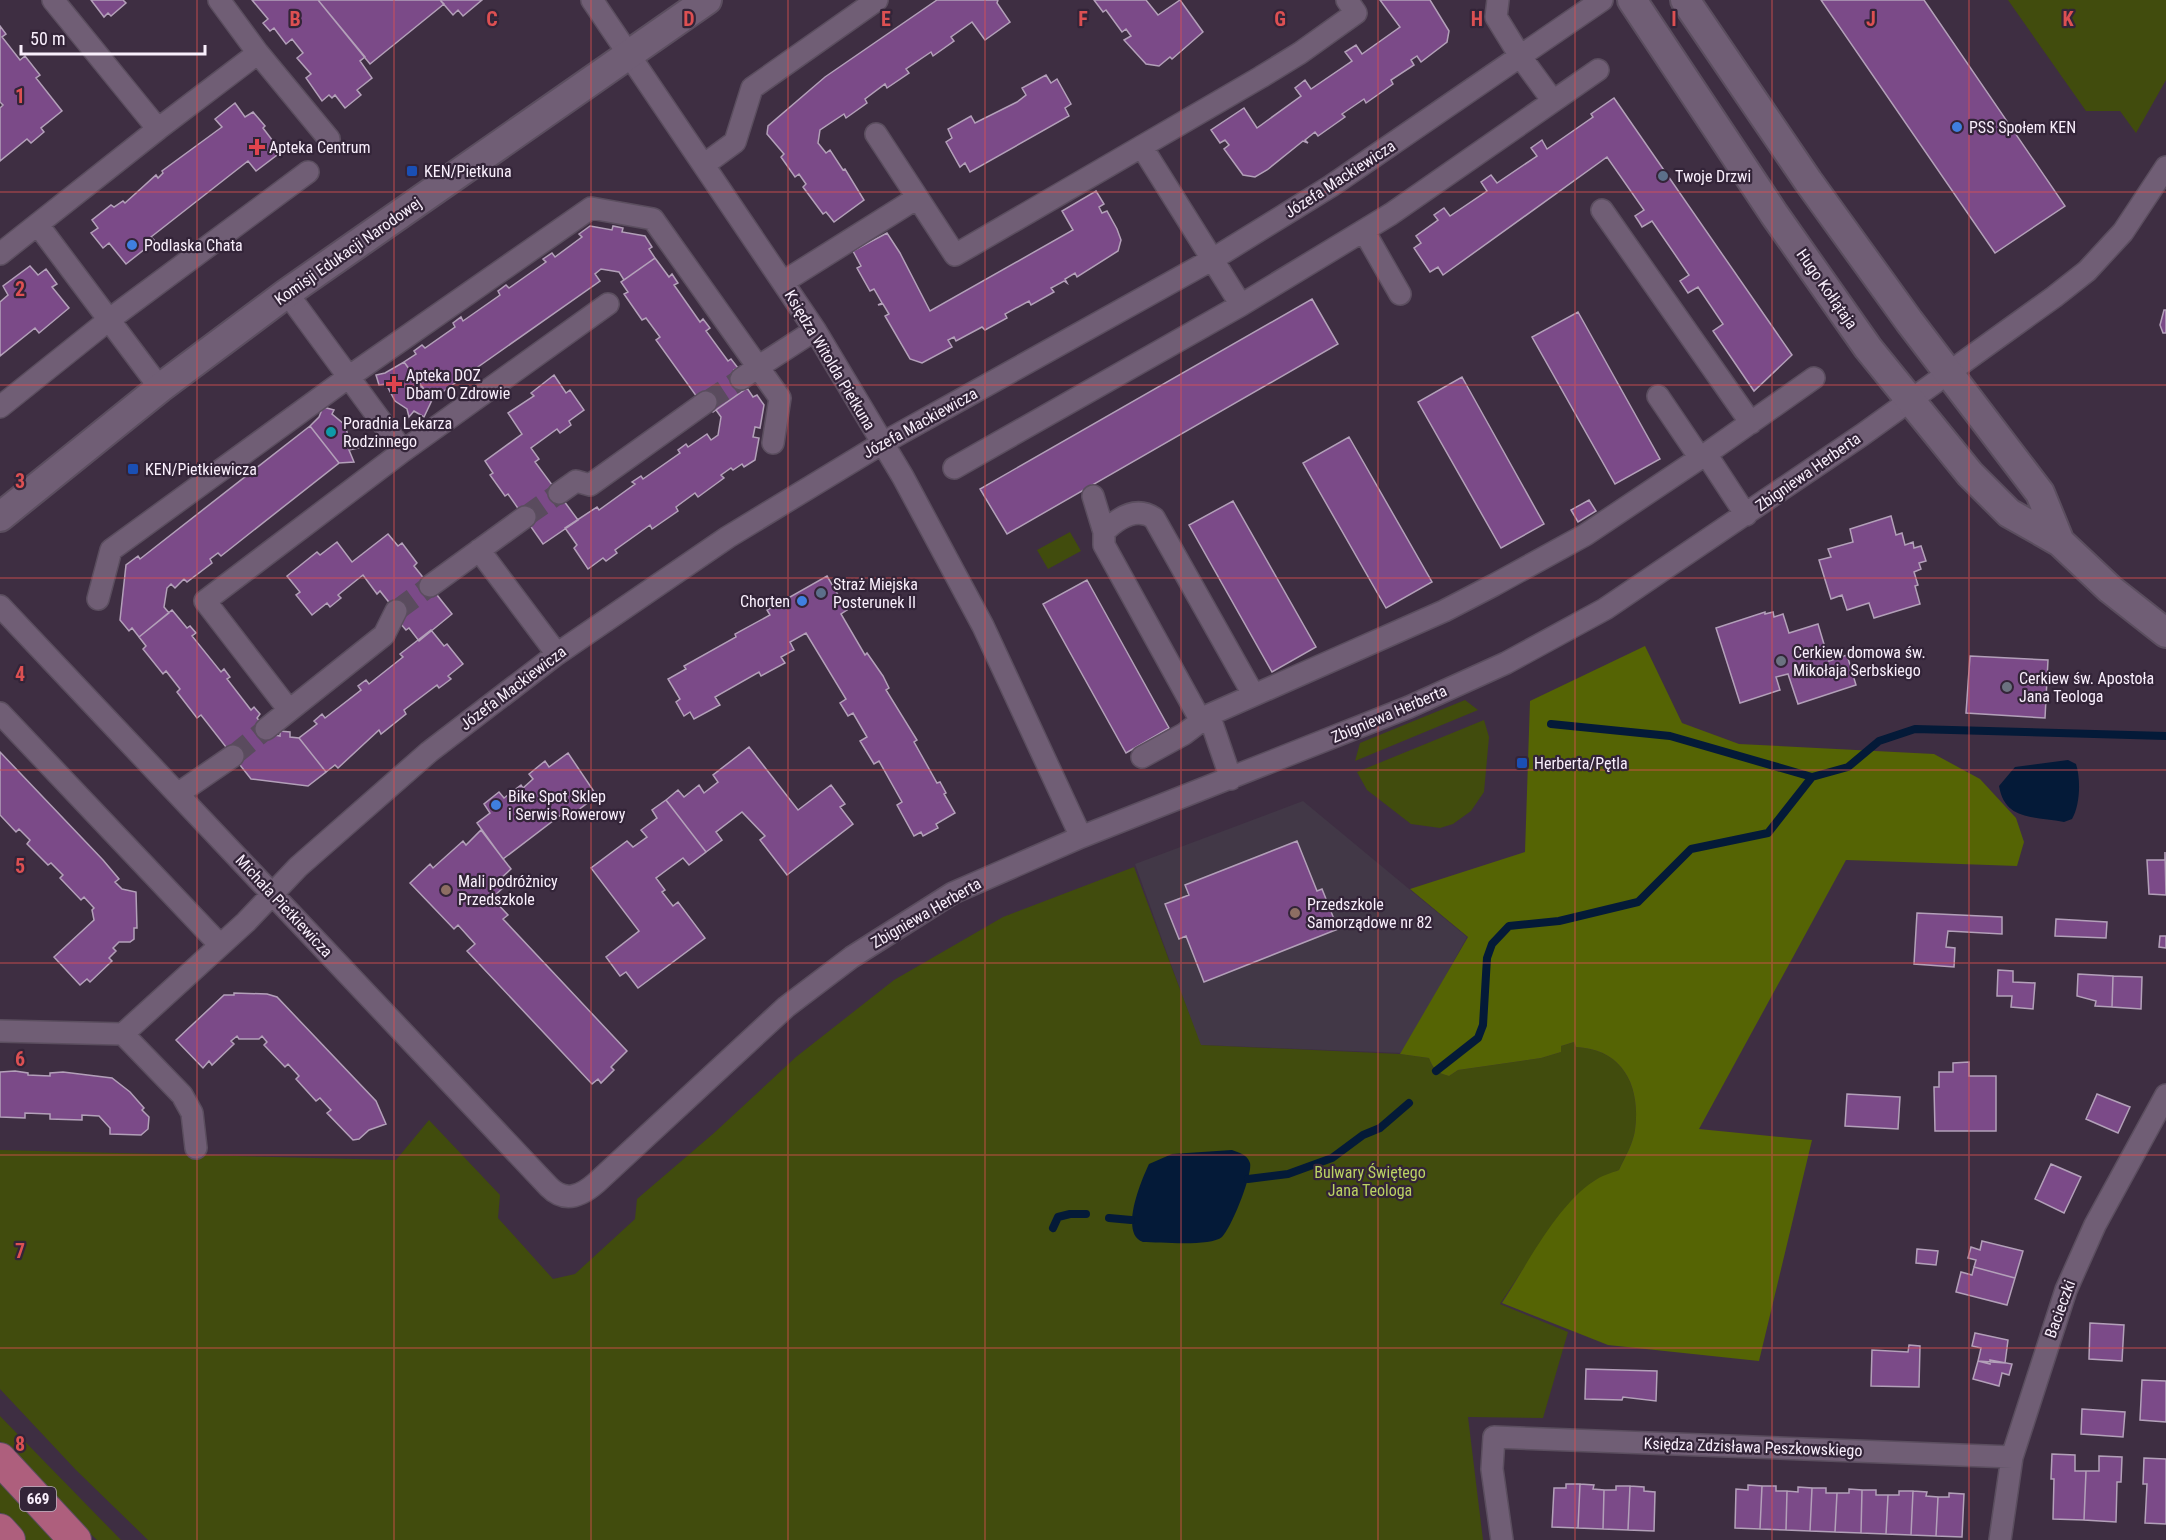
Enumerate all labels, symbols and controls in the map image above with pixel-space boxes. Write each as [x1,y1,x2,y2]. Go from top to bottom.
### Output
text: B [289,7,301,31]
text: C [486,7,498,31]
text: D [683,7,695,31]
text: E [881,7,891,31]
text: F [1078,7,1088,31]
text: G [1274,7,1286,31]
text: H [1471,7,1483,31]
text: I [1671,7,1677,31]
text: J [1866,7,1876,31]
text: K [2062,7,2074,31]
scale bar [21,18,206,56]
text: 50 m [30,28,65,49]
text: 1 [15,84,25,108]
place label: PSS Społem KEN [1969,118,2076,137]
marker: PSS Społem KEN [1950,120,1964,134]
street label: Józefa Mackiewicza [1281,136,1399,222]
place label: Apteka Centrum [269,138,371,157]
marker: Apteka Centrum [250,140,264,154]
place label: KEN/Pietkuna [424,162,512,181]
marker: KEN/Pietkuna [405,164,419,178]
place label: Twoje Drzwi [1675,167,1751,186]
marker: Twoje Drzwi [1656,169,1670,183]
street label: Komisji Edukacji Narodowej [271,193,425,309]
place label: Podlaska Chata [144,236,243,255]
marker: Podlaska Chata [125,238,139,252]
street label: Hugo Kołłątaja [1793,245,1861,333]
text: 2 [15,277,25,301]
street label: Księdza Witolda Pietkuna [781,287,879,433]
place label: Apteka DOZ Dbam O Zdrowie [406,366,510,403]
marker: Apteka DOZ Dbam O Zdrowie [387,377,401,391]
street label: Józefa Mackiewicza [859,384,981,462]
place label: Poradnia Lekarza Rodzinnego [343,414,452,451]
marker: Poradnia Lekarza Rodzinnego [324,425,338,439]
street label: Zbigniewa Herberta [1752,429,1864,515]
place label: KEN/Pietkiewicza [145,460,257,479]
marker: KEN/Pietkiewicza [126,462,140,476]
text: 3 [15,469,25,493]
place label: Straż Miejska Posterunek II [833,575,918,612]
marker: Straż Miejska Posterunek II [814,586,828,600]
place label: Chorten [740,592,790,611]
marker: Chorten [795,594,809,608]
street label: Józefa Mackiewicza [456,642,570,734]
place label: Cerkiew domowa św. Mikołaja Serbskiego [1793,643,1926,680]
marker: Cerkiew domowa św. Mikołaja Serbskiego [1774,654,1788,668]
text: 4 [15,662,25,686]
place label: Cerkiew św. Apostoła Jana Teologa [2019,669,2154,706]
marker: Cerkiew św. Apostoła Jana Teologa [2000,680,2014,694]
street label: Zbigniewa Herberta [1328,681,1450,747]
place label: Herberta/Pętla [1534,754,1628,773]
marker: Herberta/Pętla [1515,756,1529,770]
place label: Bike Spot Sklep i Serwis Rowerowy [508,787,626,824]
marker: Bike Spot Sklep i Serwis Rowerowy [489,798,503,812]
street label: Michała Pietkiewicza [232,851,336,961]
text: 5 [15,854,25,878]
place label: Mali podróżnicy Przedszkole [458,872,558,909]
street label: Zbigniewa Herberta [868,874,984,952]
marker: Mali podróżnicy Przedszkole [439,883,453,897]
place label: Przedszkole Samorządowe nr 82 [1307,895,1432,932]
marker: Przedszkole Samorządowe nr 82 [1288,906,1302,920]
text: 6 [15,1047,25,1071]
park label: Bulwary Świętego Jana Teologa [1314,1163,1426,1200]
text: 7 [15,1239,25,1263]
street label: Bacieczki [2041,1277,2079,1341]
text: 8 [15,1432,25,1456]
street label: Księdza Zdzisława Peszkowskiego [1643,1434,1863,1460]
road number: 669 [20,1487,56,1511]

